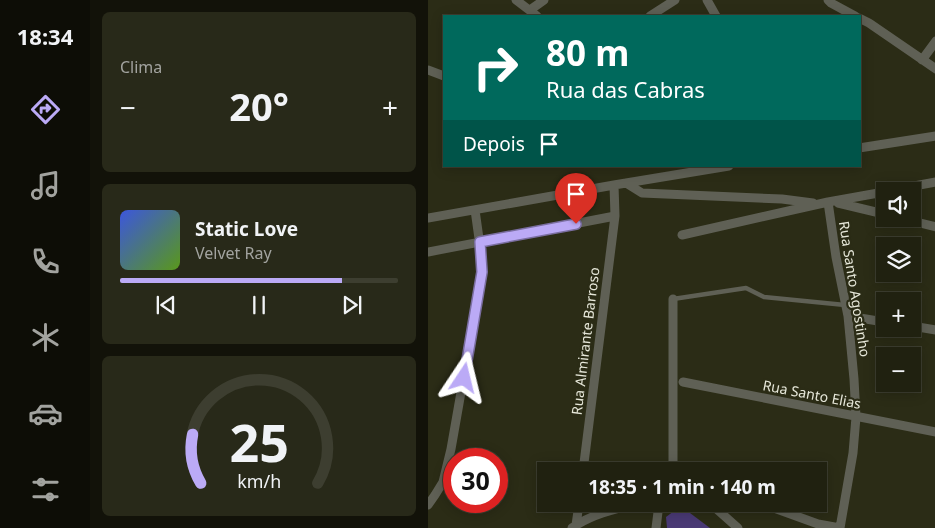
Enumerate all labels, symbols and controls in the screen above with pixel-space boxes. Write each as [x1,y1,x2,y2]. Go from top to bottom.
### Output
text: 18:34 [17,21,73,51]
text: 80 m [546,29,629,76]
icon: right [463,35,528,100]
text: Clima [120,56,162,78]
text: Rua das Cabras [546,74,705,104]
text: 20° [229,80,289,132]
text: − [120,88,136,126]
text: + [382,88,398,126]
icon: directions [28,92,63,127]
icon: arrive [535,130,563,158]
text: Depois [463,131,525,157]
icon: music [28,168,63,203]
pin [555,173,597,224]
icon: arrive [562,180,590,208]
map controls [876,182,921,392]
button: sound [876,182,921,227]
text: Static Love [195,216,298,242]
street label: Rua Santo Agostinho [835,220,875,358]
button: layers [876,237,921,282]
text: Velvet Ray [195,242,272,264]
icon: phone [28,244,63,279]
street label: Rua Almirante Barroso [567,266,603,416]
icon: previous [152,291,180,319]
icon: pause [245,291,273,319]
icon: next [338,291,366,319]
button: + [876,292,921,337]
icon: climate [28,320,63,355]
button: − [876,347,921,392]
position arrow [437,351,489,403]
street label: Rua Santo Elias [761,375,863,413]
icon: car [28,396,63,431]
text: 25 [229,406,289,477]
speed limit sign: 30 [443,448,508,513]
text: km/h [237,469,281,493]
icon: filters [28,472,63,507]
text: 18:35 · 1 min · 140 m [588,474,776,500]

